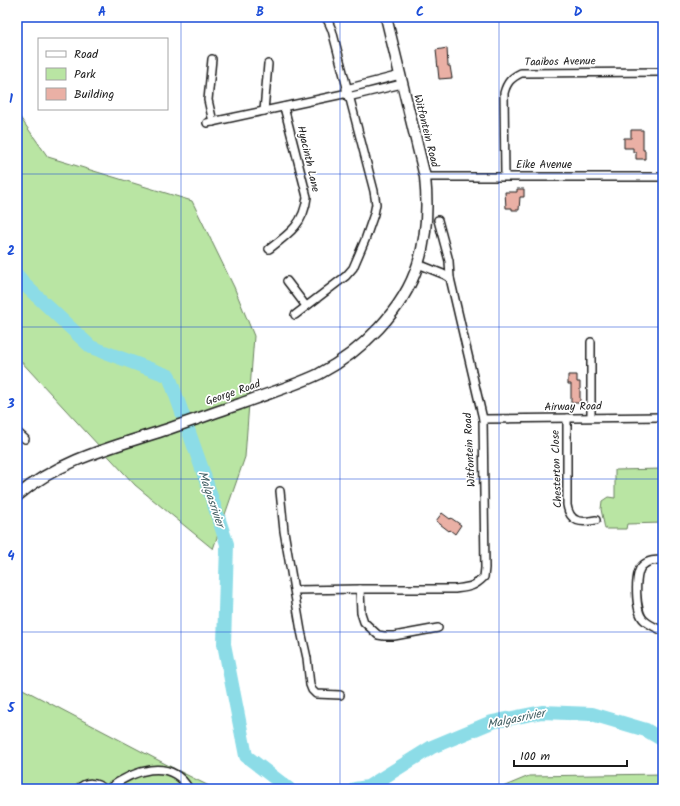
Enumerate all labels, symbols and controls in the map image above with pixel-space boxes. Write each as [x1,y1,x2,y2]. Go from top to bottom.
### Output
text: A [98,2,106,23]
text: B [256,2,264,23]
text: C [416,2,424,23]
text: D [574,2,583,23]
legend [38,38,168,110]
text: Road [74,45,99,64]
street label: Taaibos Avenue [524,52,596,72]
text: Park [74,65,96,84]
text: Building [74,85,114,104]
text: 1 [9,89,13,110]
street label: Witfontein Road [408,93,444,170]
street label: Hyacinth Lane [292,124,324,194]
street label: Eike Avenue [516,156,572,174]
text: 2 [7,241,15,262]
street label: George Road [203,375,263,411]
text: 3 [6,394,15,415]
street label: Airway Road [544,397,602,416]
street label: Witfontein Road [459,412,481,488]
street label: Chesterton Close [547,429,567,508]
water label: Malgasrivier [192,468,231,533]
text: 4 [7,546,15,567]
text: 5 [7,698,16,719]
water label: Malgasrivier [485,703,550,734]
scale bar [514,742,627,768]
text: 100 m [520,747,551,766]

